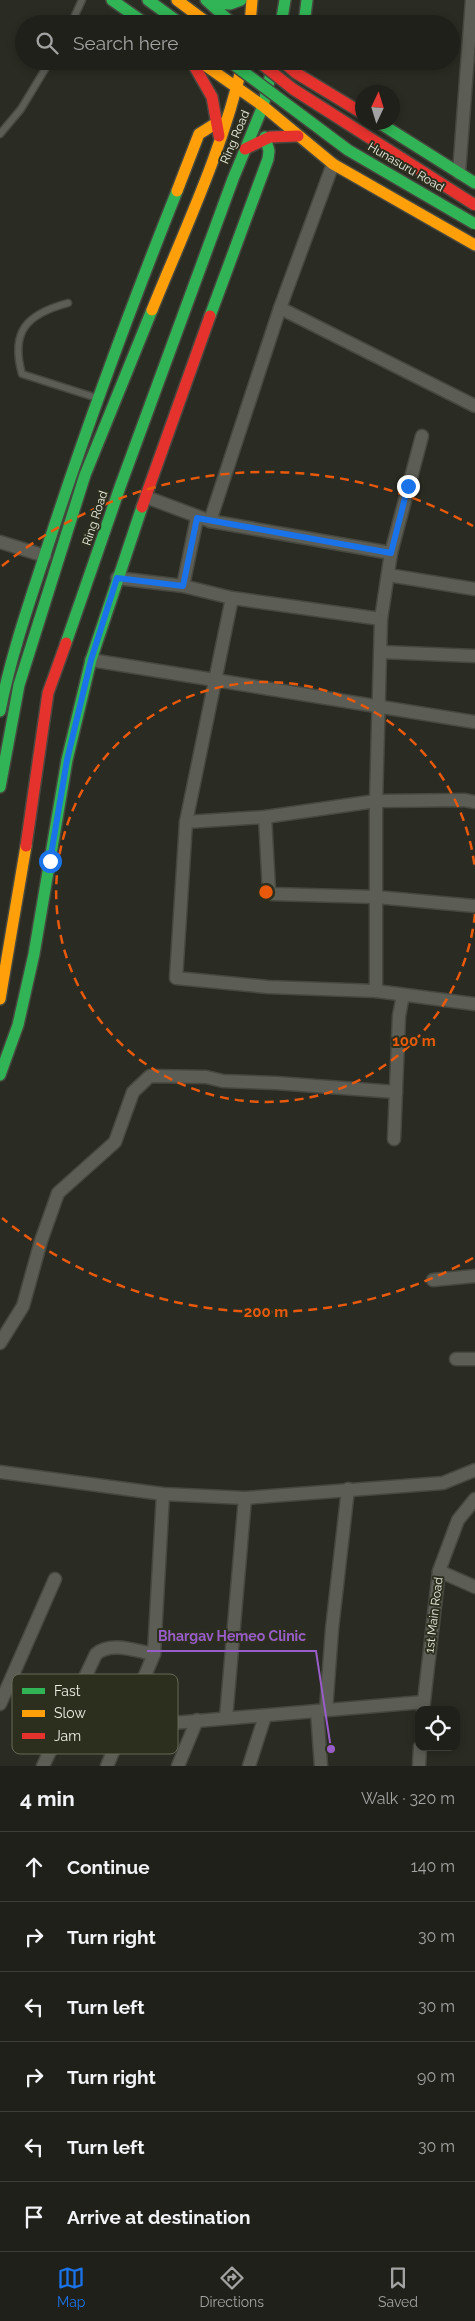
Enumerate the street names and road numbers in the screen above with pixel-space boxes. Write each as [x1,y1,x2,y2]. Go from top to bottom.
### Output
street label: Ring Road [217,108,253,166]
street label: Hunasuru Road [365,140,447,194]
street label: Ring Road [80,489,110,547]
street label: 1st Main Road [422,1576,446,1654]

